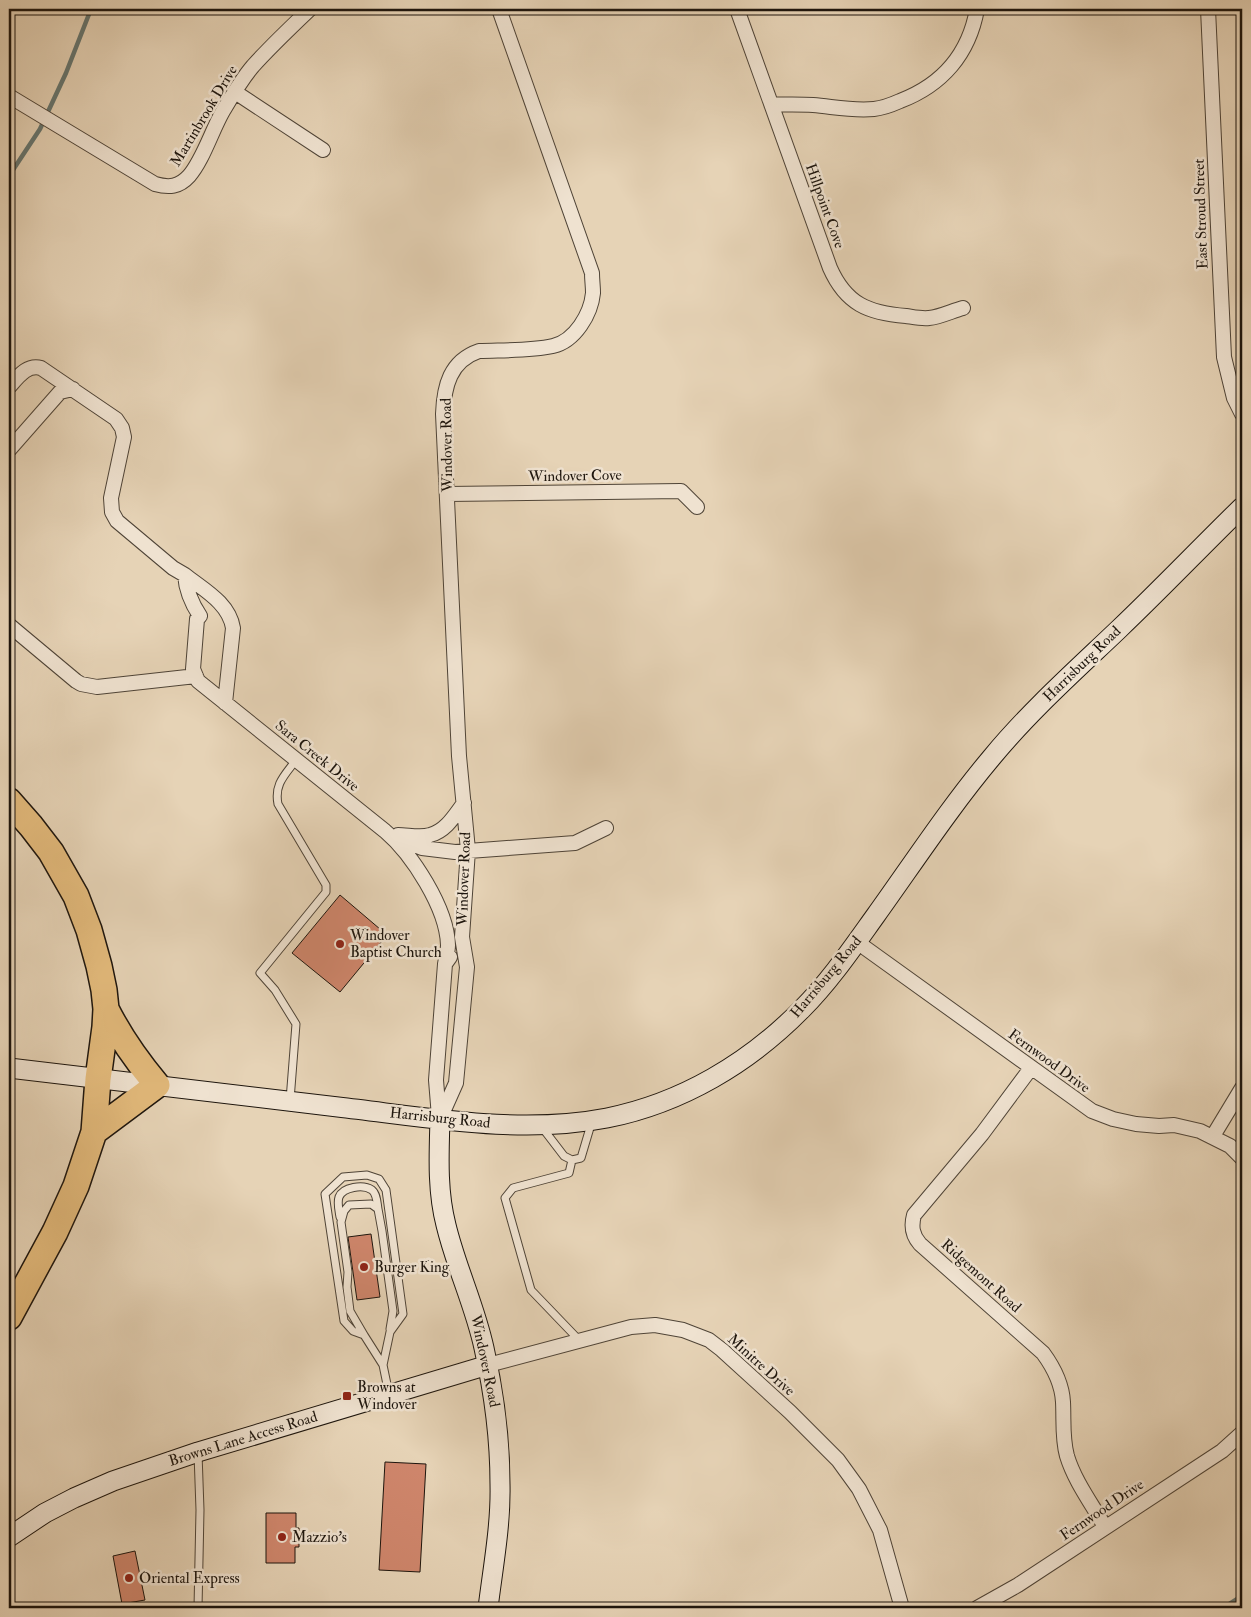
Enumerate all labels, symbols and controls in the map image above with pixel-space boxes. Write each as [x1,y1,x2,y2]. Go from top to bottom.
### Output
street label: Martinbrook Drive [166,62,242,170]
street label: East Stroud Street [1190,158,1212,270]
street label: Hillpoint Cove [800,161,849,251]
street label: Windover Road [437,397,457,493]
street label: Windover Cove [527,466,622,486]
street label: Harrisburg Road [1039,622,1125,706]
street label: Sara Creek Drive [271,716,363,796]
street label: Windover Road [453,831,475,927]
place label: Windover Baptist Church [349,926,442,963]
street label: Harrisburg Road [786,932,866,1022]
marker: Windover Baptist Church [334,938,346,950]
street label: Fernwood Drive [1004,1025,1094,1097]
street label: Harrisburg Road [389,1103,492,1133]
street label: Ridgemont Road [937,1235,1026,1317]
place label: Burger King [374,1258,450,1277]
marker: Burger King [358,1261,370,1273]
street label: Windover Road [466,1312,504,1410]
street label: Minitre Drive [723,1330,799,1400]
place label: Browns at Windover [356,1378,417,1414]
marker: Browns at Windover [341,1390,353,1402]
street label: Browns Lane Access Road [166,1407,320,1471]
street label: Fernwood Drive [1057,1475,1147,1545]
place label: Mazzio's [292,1528,347,1547]
marker: Mazzio's [276,1531,288,1543]
place label: Oriental Express [139,1569,240,1589]
marker: Oriental Express [123,1572,135,1584]

